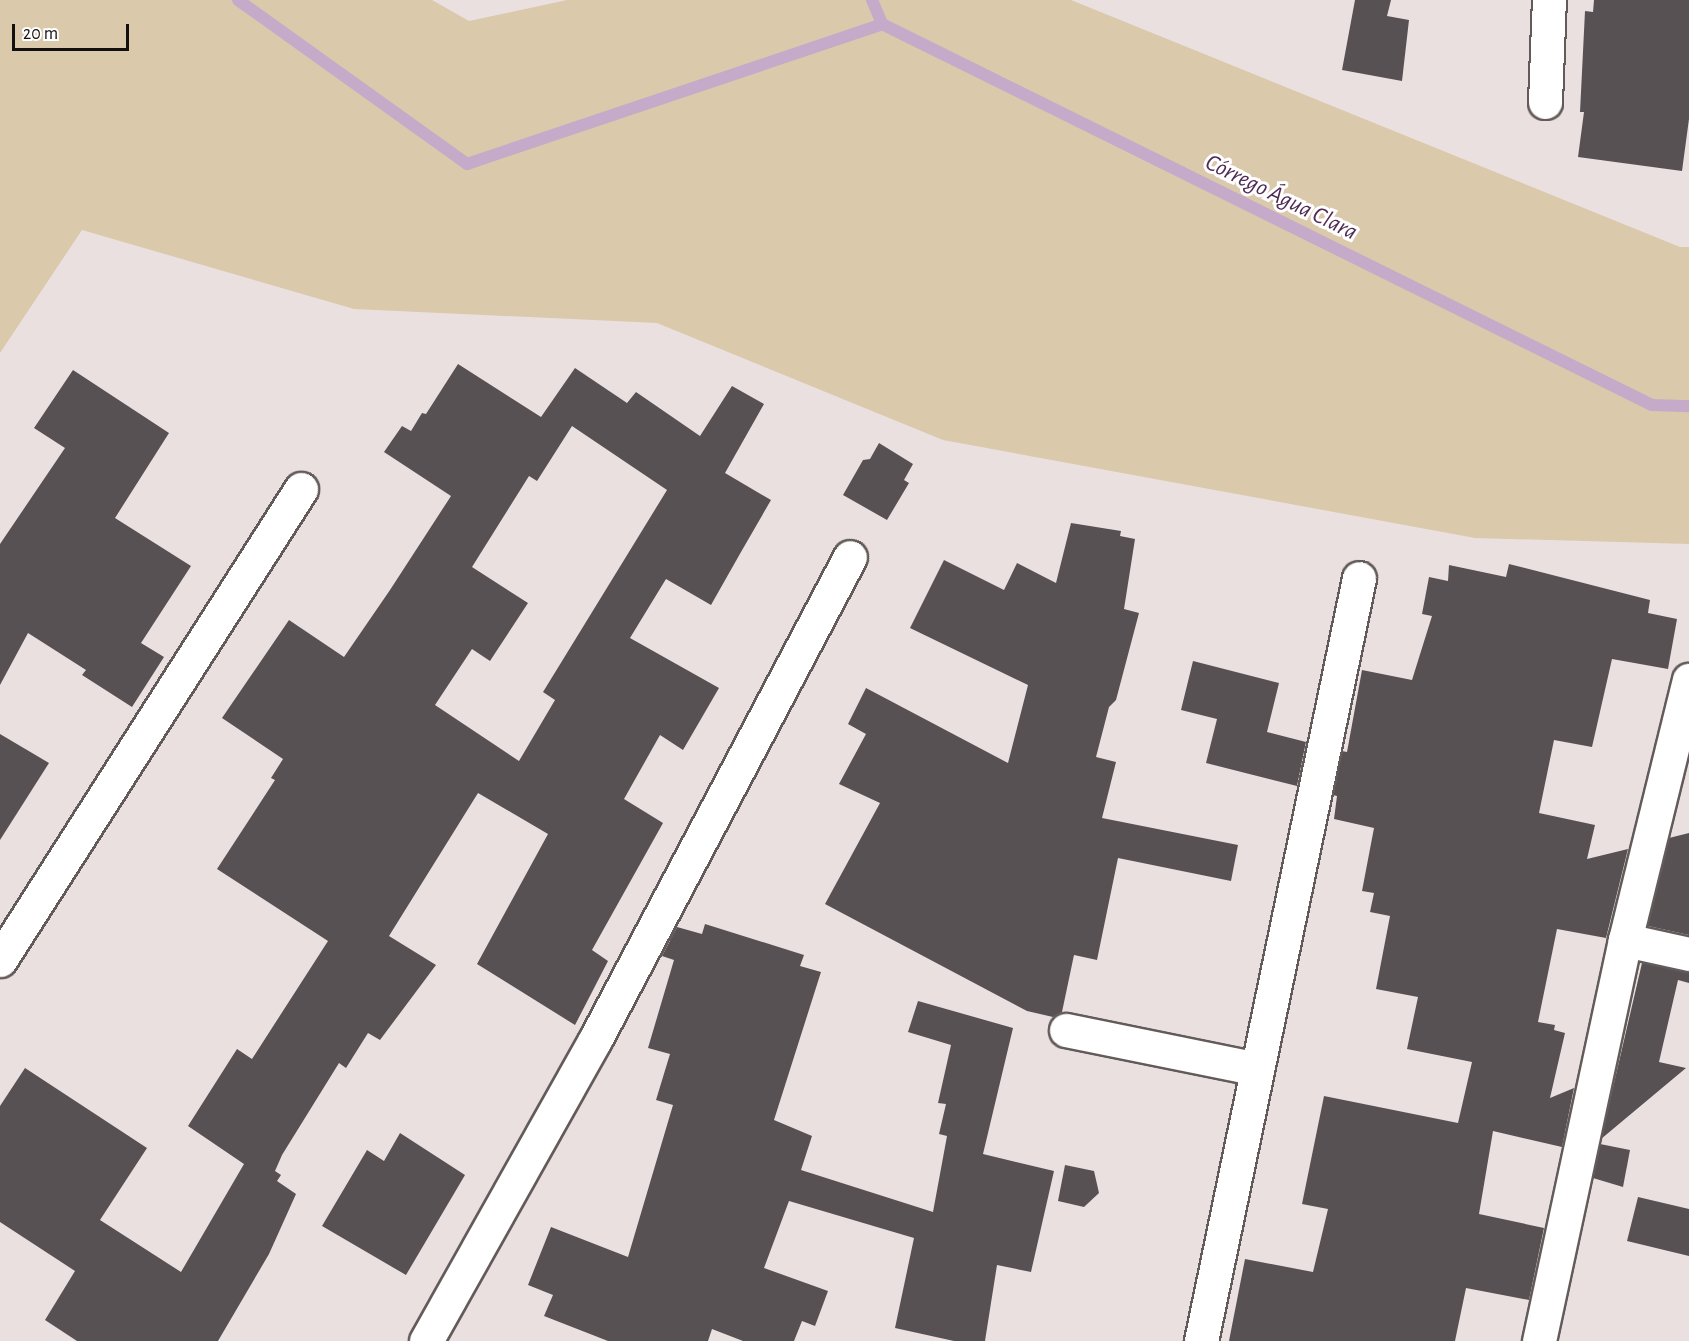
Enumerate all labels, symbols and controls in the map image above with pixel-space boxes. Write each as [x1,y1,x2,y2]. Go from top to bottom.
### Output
scale bar [15,12,132,50]
text: 20 m [23,25,58,43]
water label: Córrego Água Clara [1200,149,1362,247]

